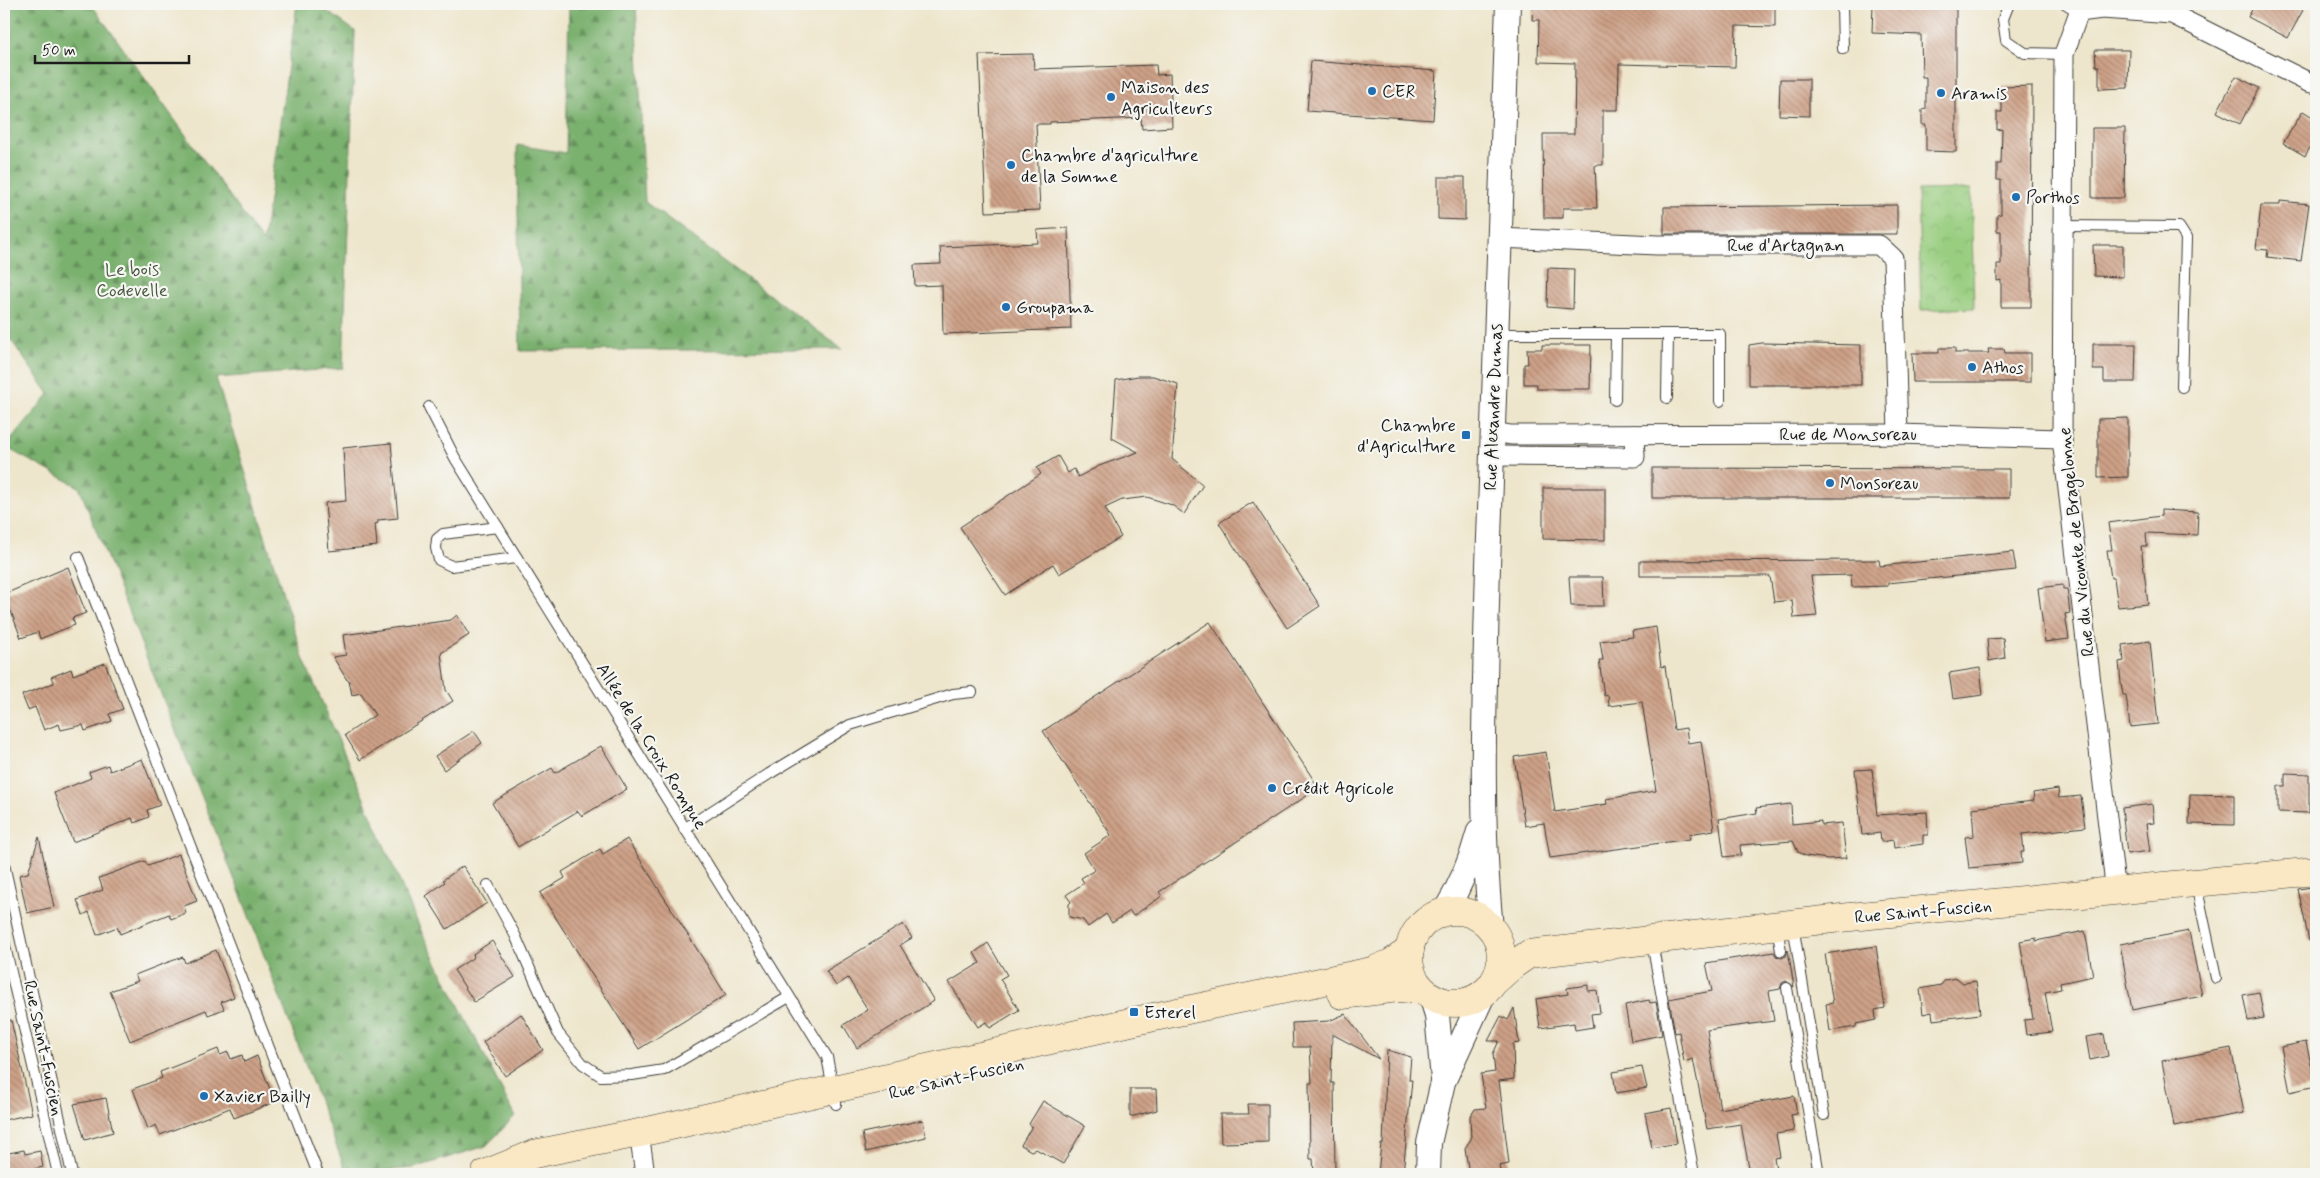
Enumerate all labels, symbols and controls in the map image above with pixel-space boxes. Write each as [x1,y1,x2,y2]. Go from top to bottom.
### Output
scale bar [35,32,189,64]
text: 50 m [42,41,76,61]
place label: Maison des Agriculteurs [1121,76,1212,121]
place label: CER [1382,80,1415,104]
place label: Aramis [1951,82,2007,106]
marker: CER [1366,85,1378,97]
marker: Aramis [1935,87,1947,99]
marker: Maison des Agriculteurs [1105,91,1117,103]
place label: Chambre d'agriculture de la Somme [1021,144,1199,189]
marker: Chambre d'agriculture de la Somme [1005,159,1017,171]
place label: Porthos [2026,186,2080,210]
marker: Porthos [2010,191,2022,203]
street label: Rue d'Artagnan [1727,234,1845,259]
park label: Le bois Codevelle [96,258,168,303]
place label: Groupama [1016,296,1094,320]
marker: Groupama [1000,301,1012,313]
street label: Rue Alexandre Dumas [1479,323,1509,491]
place label: Athos [1982,356,2024,380]
marker: Athos [1966,361,1978,373]
place label: Chambre d'Agriculture [1357,414,1456,459]
street label: Rue de Monsoreau [1779,423,1917,447]
street label: Rue du Vicomte de Bragelonne [2053,426,2102,658]
marker: Chambre d'Agriculture [1460,429,1472,441]
place label: Monsoreau [1840,472,1918,496]
marker: Monsoreau [1824,477,1836,489]
street label: Allée de la Croix Rompue [590,659,712,834]
place label: Crédit Agricole [1282,777,1394,802]
marker: Crédit Agricole [1266,782,1278,794]
street label: Rue Saint-Fuscien [1853,894,1993,930]
street label: Rue Saint-Fuscien [17,978,69,1118]
place label: Esterel [1144,1001,1196,1025]
marker: Esterel [1128,1006,1140,1018]
street label: Rue Saint-Fuscien [886,1052,1026,1106]
place label: Xavier Bailly [214,1085,311,1109]
marker: Xavier Bailly [198,1090,210,1102]

